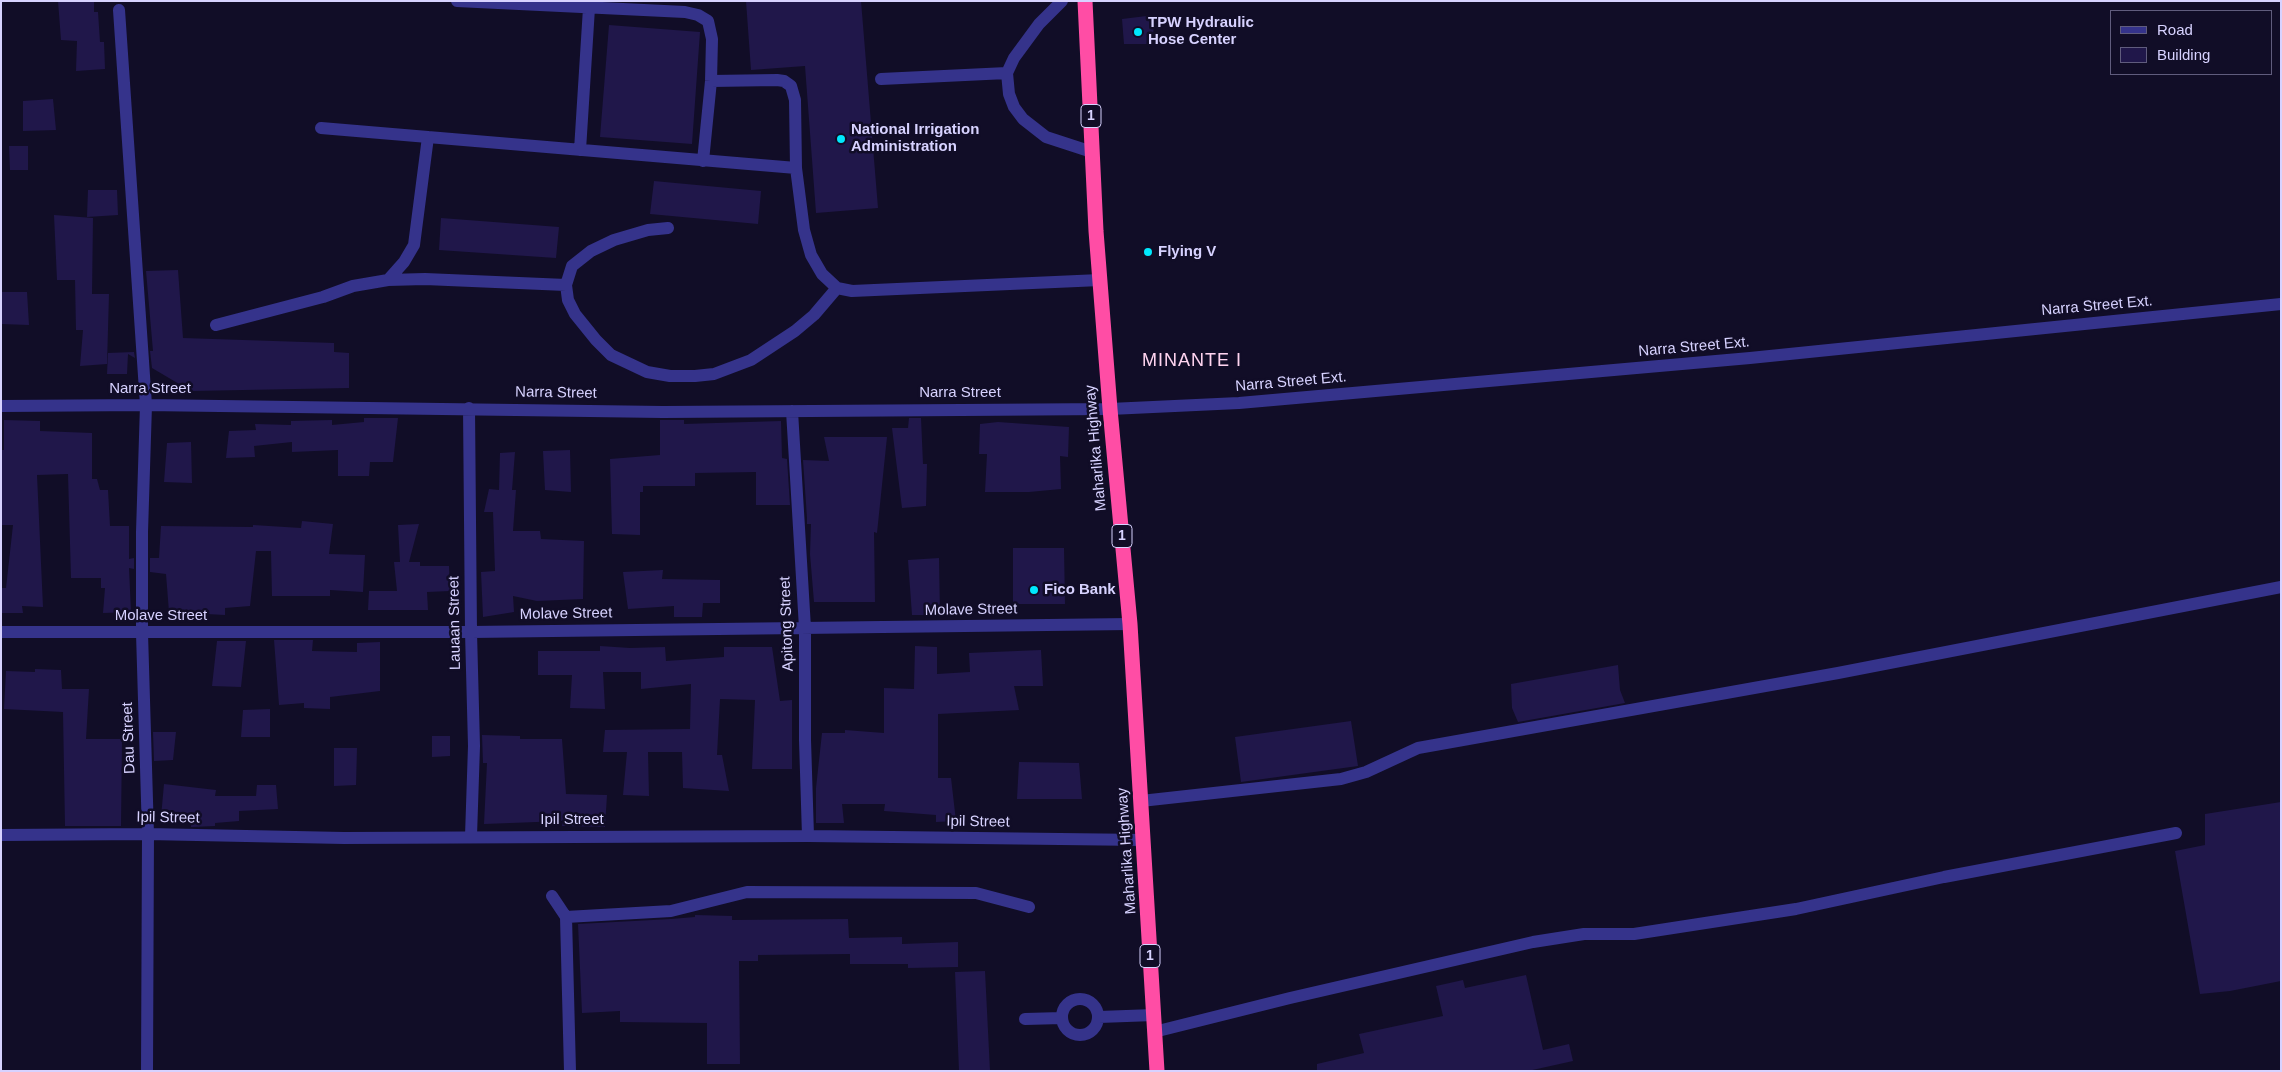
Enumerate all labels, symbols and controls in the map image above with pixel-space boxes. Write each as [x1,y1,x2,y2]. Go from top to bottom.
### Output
legend [2110,10,2272,75]
place label: TPW Hydraulic Hose Center [1148,14,1254,49]
text: Road [2157,21,2193,38]
marker: TPW Hydraulic Hose Center [1132,26,1144,38]
text: Building [2157,46,2210,63]
road number: 1 [1081,104,1101,128]
place label: National Irrigation Administration [851,121,979,156]
marker: National Irrigation Administration [835,133,847,145]
place label: Flying V [1158,243,1216,261]
marker: Flying V [1142,246,1154,258]
street label: Narra Street Ext. [2041,292,2153,320]
street label: Narra Street Ext. [1638,333,1750,361]
district label: MINANTE I [1141,350,1243,372]
street label: Narra Street Ext. [1235,368,1347,396]
street label: Narra Street [109,380,191,398]
street label: Narra Street [515,383,597,403]
street label: Narra Street [919,384,1001,402]
street label: Maharlika Highway [1082,384,1110,512]
road number: 1 [1112,524,1132,548]
street label: Lauaan Street [445,576,465,670]
street label: Apitong Street [776,576,798,672]
place label: Fico Bank [1044,581,1116,599]
marker: Fico Bank [1028,584,1040,596]
street label: Molave Street [925,600,1017,620]
street label: Molave Street [520,604,612,624]
street label: Molave Street [115,607,207,625]
street label: Dau Street [119,702,139,774]
street label: Maharlika Highway [1114,787,1140,915]
street label: Ipil Street [136,808,200,828]
street label: Ipil Street [540,811,604,829]
street label: Ipil Street [946,812,1010,832]
road number: 1 [1140,944,1160,968]

